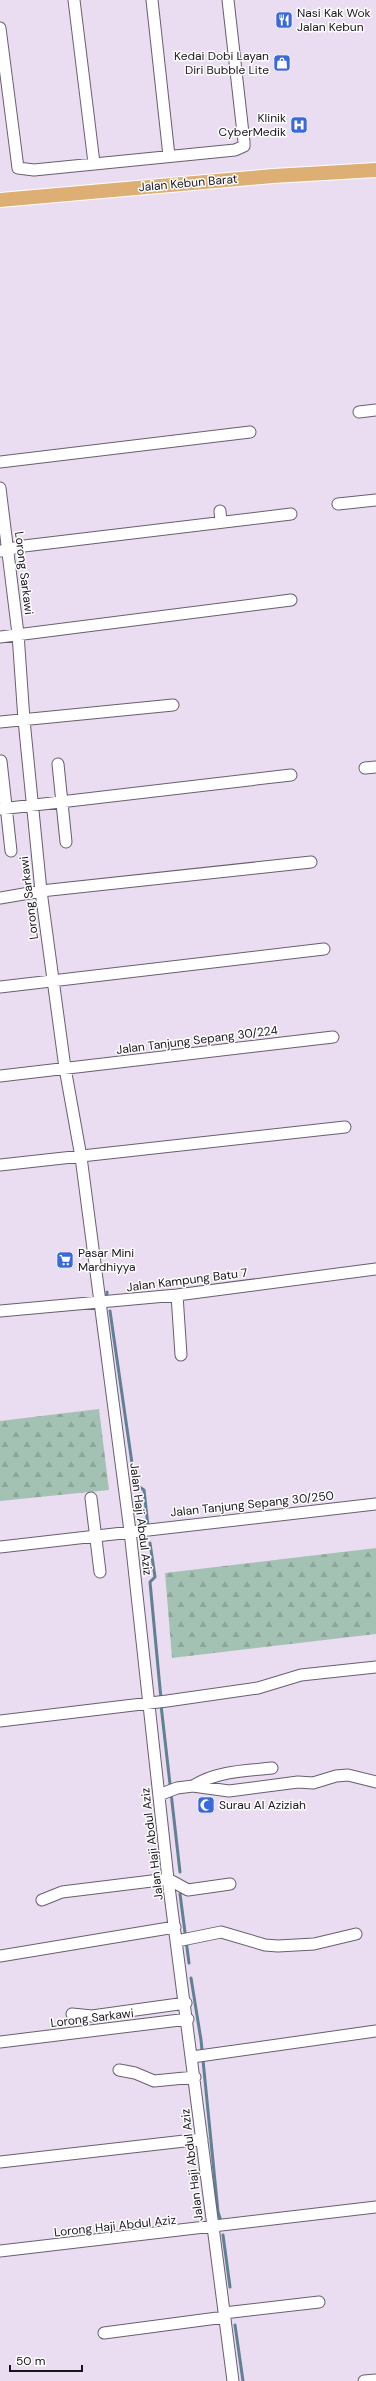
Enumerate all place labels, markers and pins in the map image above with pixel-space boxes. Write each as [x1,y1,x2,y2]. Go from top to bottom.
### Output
place label: Nasi Kak Wok Jalan Kebun [297,5,371,35]
restaurant icon: Nasi Kak Wok Jalan Kebun [274,10,294,30]
place label: Kedai Dobi Layan Diri Bubble Lite [174,48,269,78]
shop icon: Kedai Dobi Layan Diri Bubble Lite [272,53,292,73]
place label: Klinik CyberMedik [219,110,286,140]
hospital icon: Klinik CyberMedik [289,115,309,135]
place label: Pasar Mini Mardhiyya [78,1245,136,1275]
supermarket icon: Pasar Mini Mardhiyya [55,1250,75,1270]
mosque icon: Surau Al Aziziah [196,1795,216,1815]
place label: Surau Al Aziziah [219,1797,306,1813]

